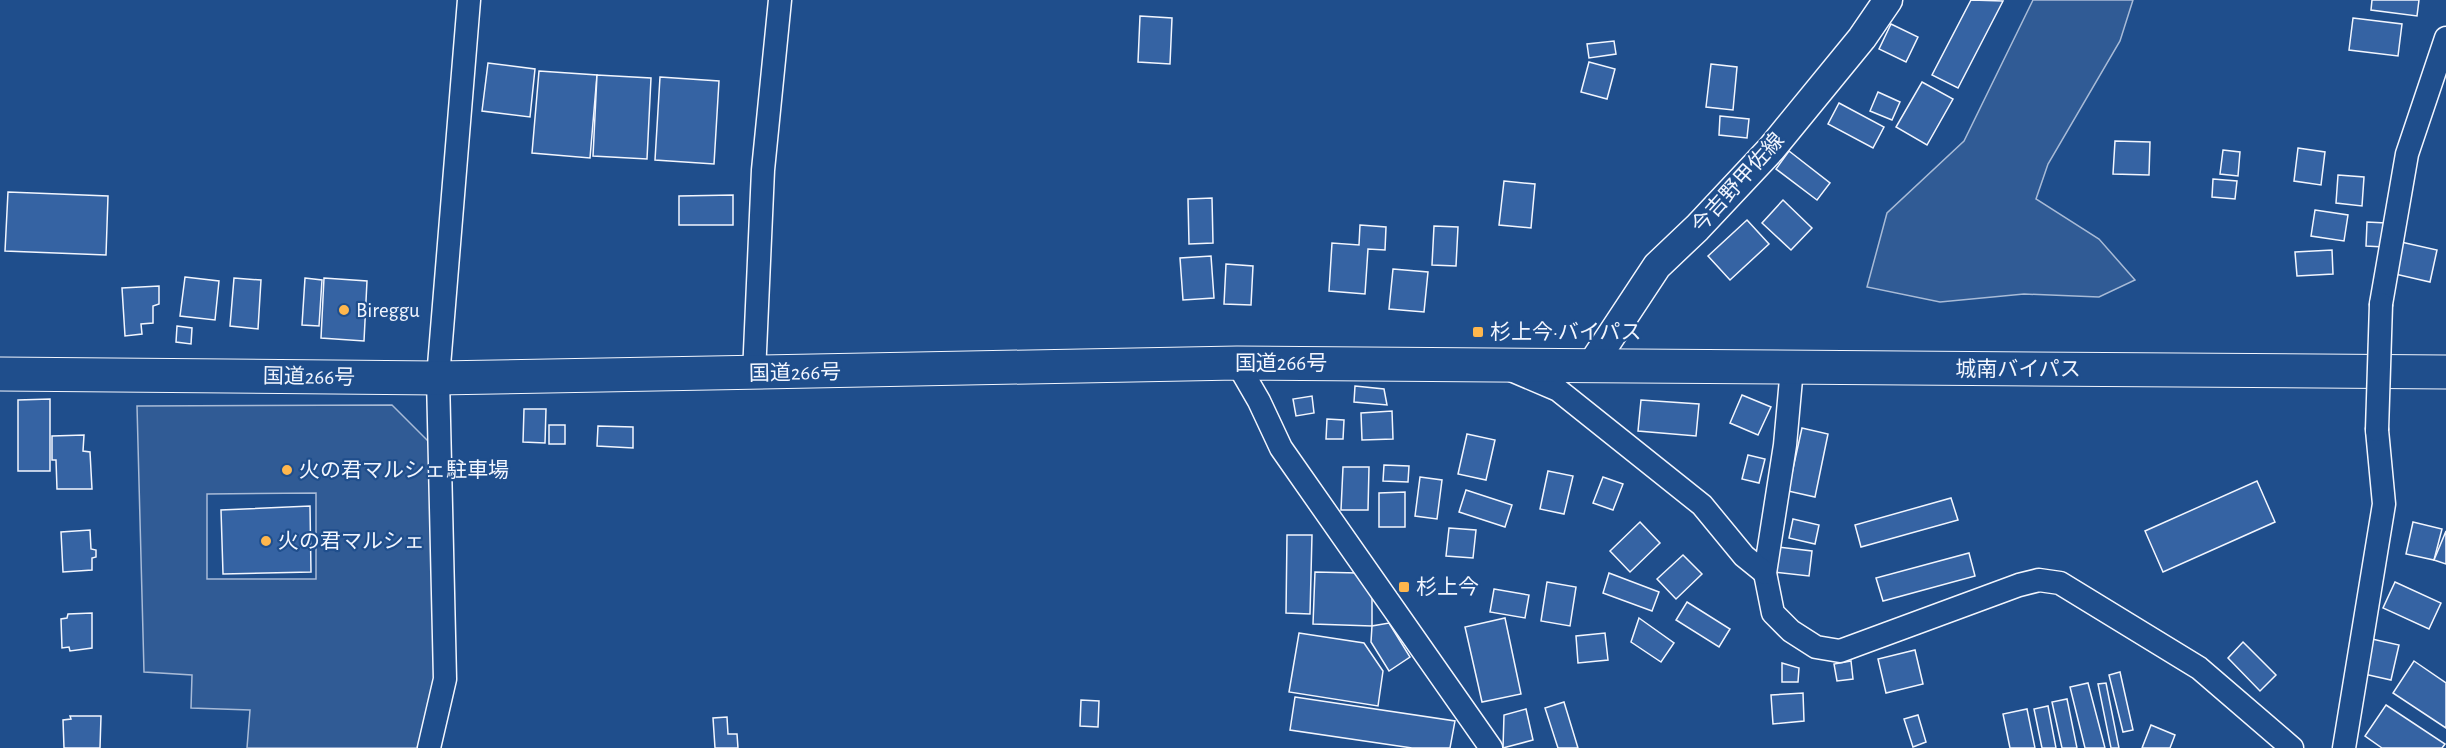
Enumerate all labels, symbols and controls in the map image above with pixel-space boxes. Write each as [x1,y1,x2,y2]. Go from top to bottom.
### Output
street label: 今吉野甲佐線 [1687,128,1788,237]
place label: Bireggu [356,300,420,321]
marker: Bireggu [337,303,351,317]
place label: 杉上今·バイパス [1490,321,1641,343]
marker: 杉上今·バイパス [1471,325,1485,339]
street label: 国道266号 [1235,352,1327,374]
street label: 城南バイパス [1955,358,2081,380]
street label: 国道266号 [749,361,841,384]
street label: 国道266号 [263,365,355,388]
place label: 火の君マルシェ駐車場 [299,459,509,481]
marker: 火の君マルシェ駐車場 [280,463,294,477]
place label: 火の君マルシェ [278,530,425,552]
marker: 火の君マルシェ [259,534,273,548]
place label: 杉上今 [1416,576,1479,598]
marker: 杉上今 [1397,580,1411,594]

